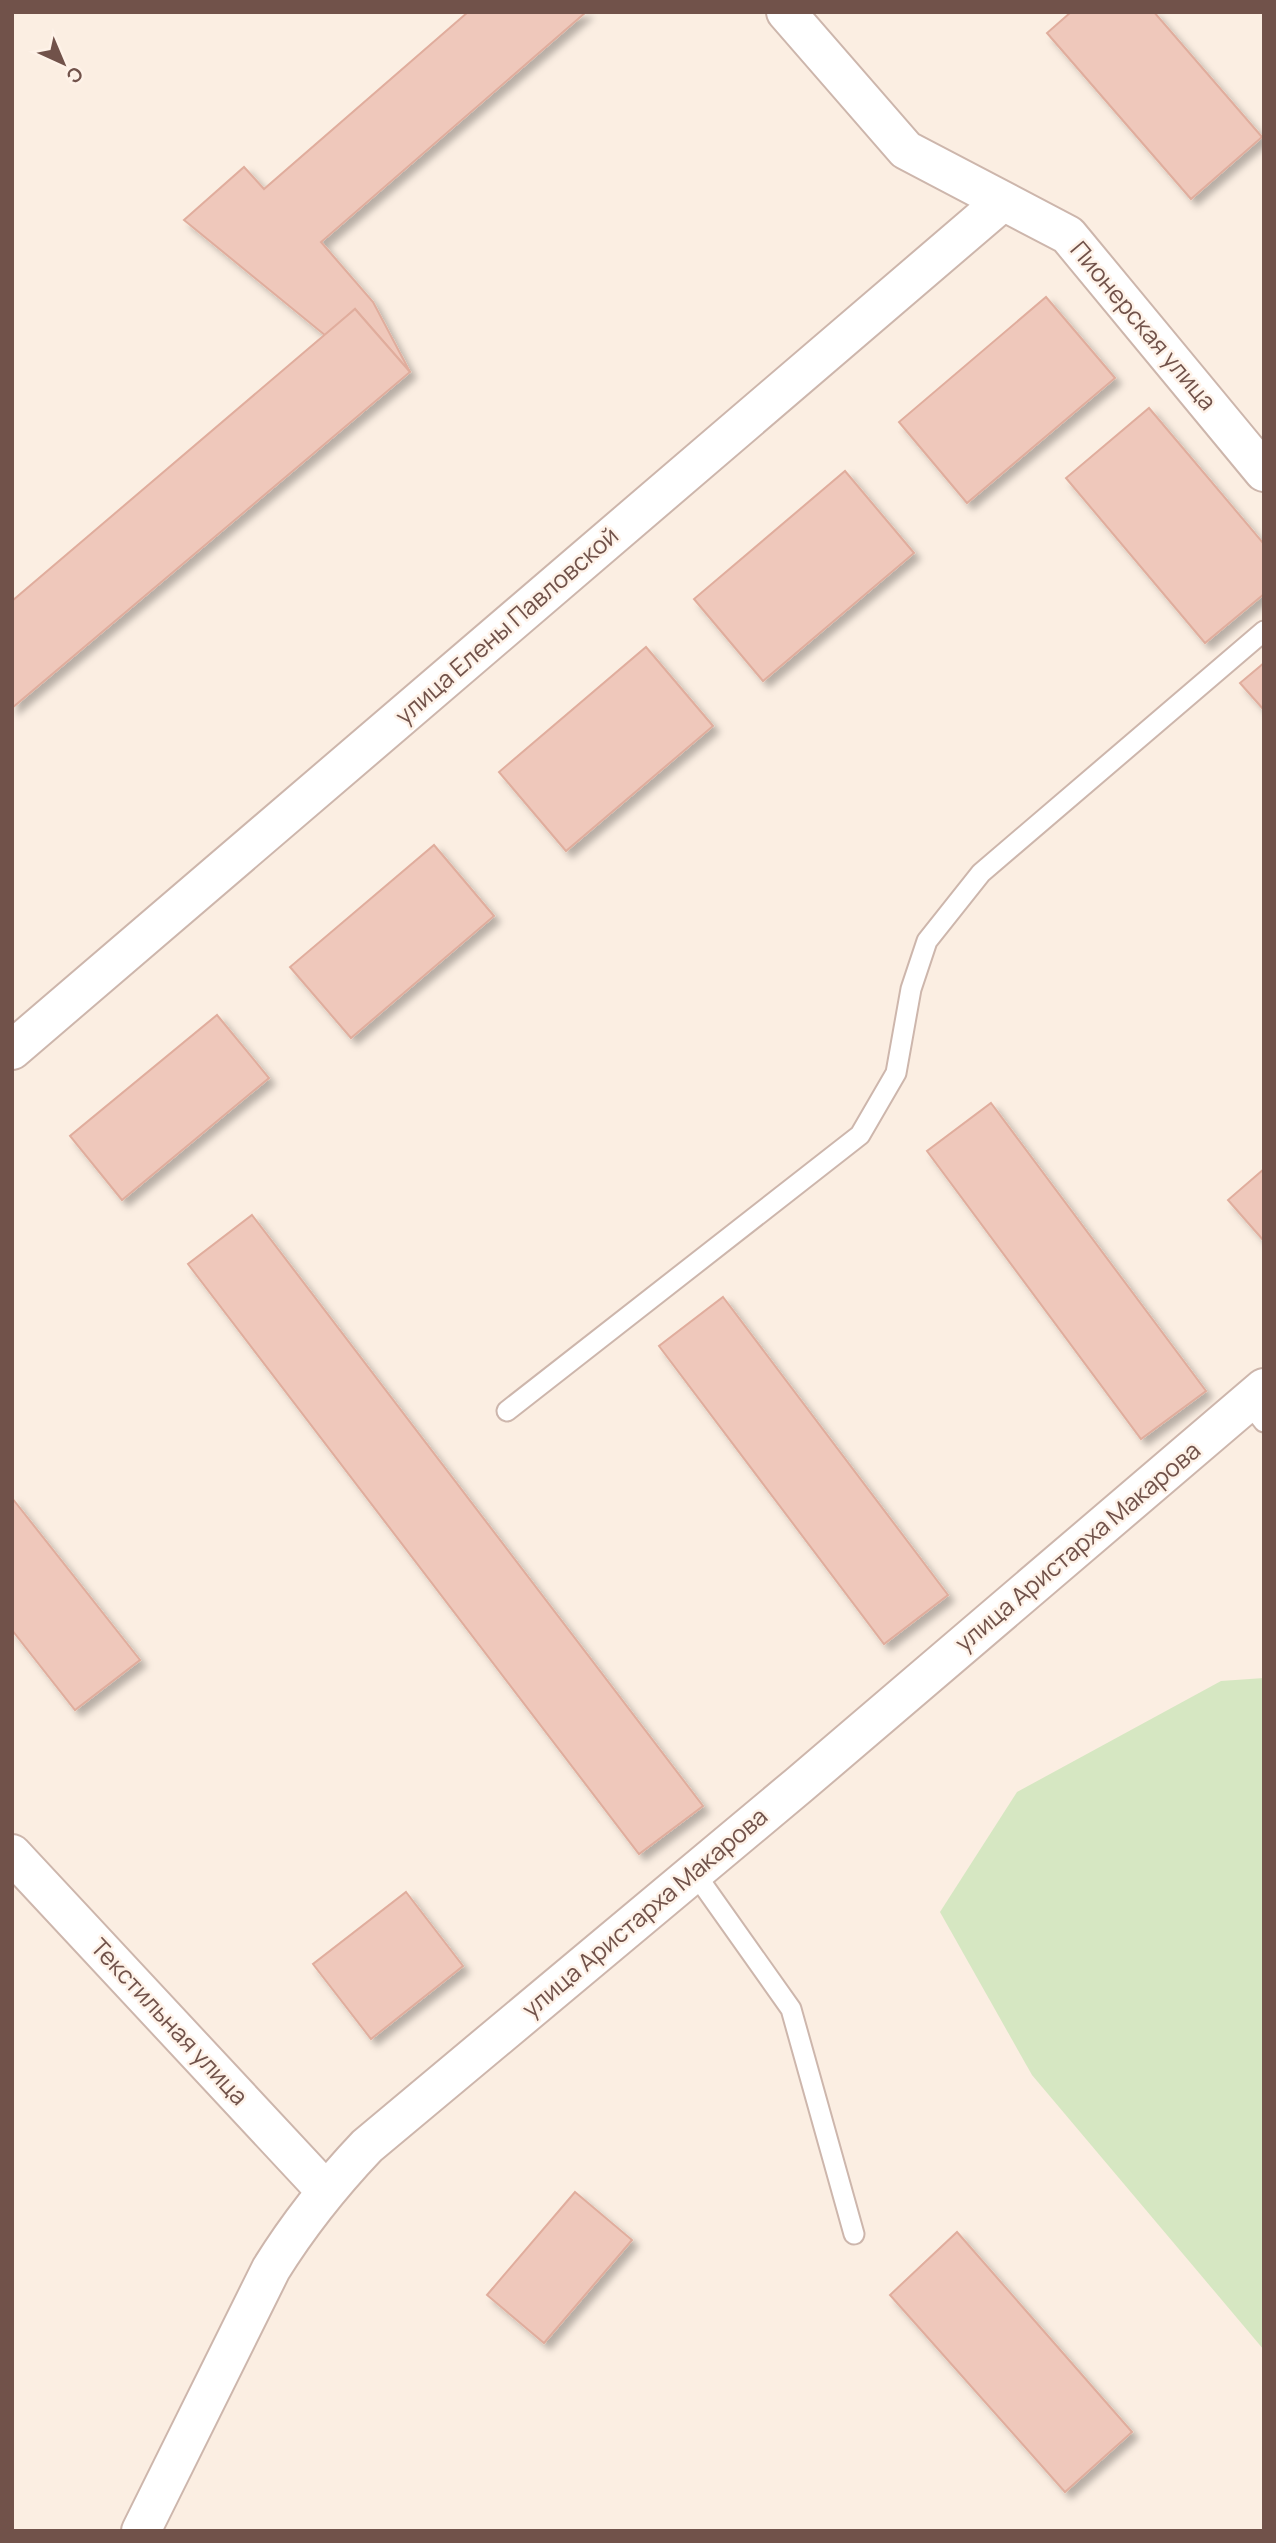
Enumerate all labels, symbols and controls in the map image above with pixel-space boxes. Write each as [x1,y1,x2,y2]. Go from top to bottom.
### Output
north arrow [28,28,98,98]
text: С [61,61,89,89]
street label: Пионерская улица [1064,234,1225,417]
street label: улица Елены Павловской [387,519,625,731]
street label: улица Аристарха Макарова [947,1433,1207,1658]
street label: улица Аристарха Макарова [514,1799,774,2024]
street label: Текстильная улица [84,1930,256,2111]

